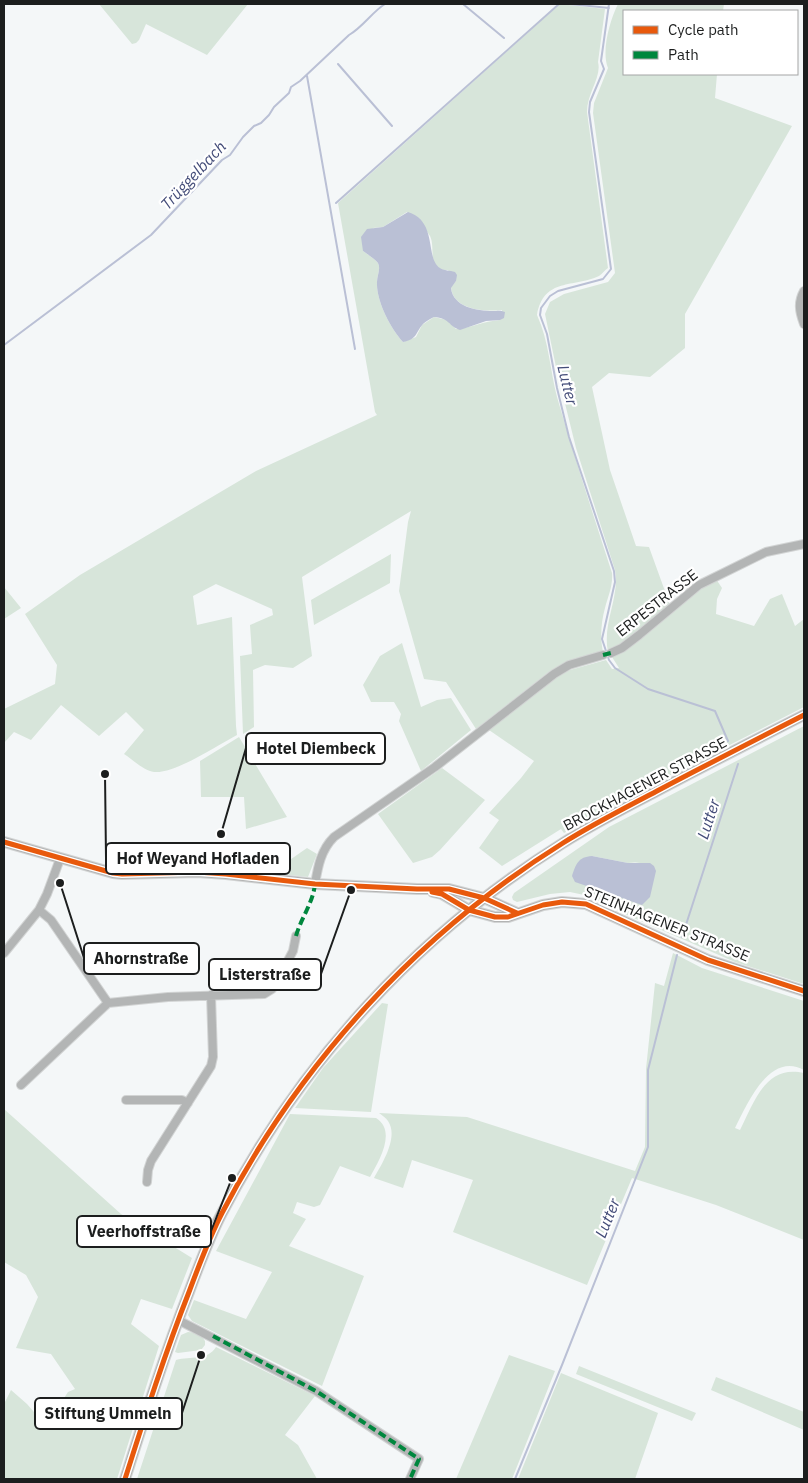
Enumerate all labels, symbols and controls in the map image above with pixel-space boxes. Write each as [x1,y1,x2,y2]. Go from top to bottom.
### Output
legend [623,10,798,75]
text: Cycle path [668,20,739,39]
text: Path [668,45,699,64]
water label: Trüggelbach [156,136,230,214]
water label: Lutter [553,363,583,408]
street label: ERPESTRASSE [612,565,701,640]
street label: BROCKHAGENER STRASSE [560,732,730,835]
callout: Hotel Diembeck [246,733,385,764]
text: Hotel Diembeck [256,738,376,758]
water label: Lutter [692,795,724,841]
callout: Hof Weyand Hofladen [106,843,290,874]
text: Hof Weyand Hofladen [116,848,280,868]
street label: STEINHAGENER STRASSE [582,882,753,965]
callout: Ahornstraße [84,943,199,974]
text: Ahornstraße [93,948,189,968]
callout: Listerstraße [209,959,321,990]
text: Listerstraße [219,964,311,984]
water label: Lutter [590,1194,624,1241]
callout: Veerhoffstraße [77,1216,211,1247]
text: Veerhoffstraße [87,1221,201,1241]
callout: Stiftung Ummeln [35,1398,182,1429]
text: Stiftung Ummeln [44,1403,172,1423]

